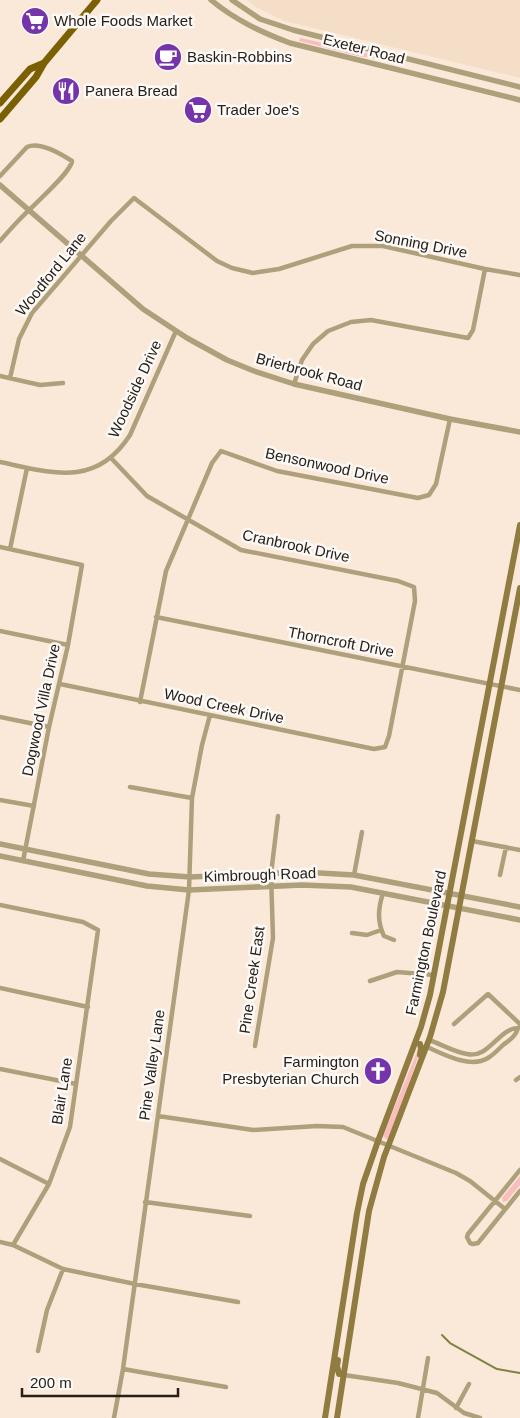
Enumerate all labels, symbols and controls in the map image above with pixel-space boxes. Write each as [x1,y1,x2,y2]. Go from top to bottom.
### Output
supermarket icon: Whole Foods Market [20,6,50,36]
place label: Whole Foods Market [54,12,193,29]
street label: Exeter Road [322,30,407,67]
cafe icon: Baskin-Robbins [153,42,183,72]
place label: Baskin-Robbins [187,48,292,65]
restaurant icon: Panera Bread [51,76,81,106]
place label: Panera Bread [85,82,178,99]
supermarket icon: Trader Joe's [183,95,213,125]
place label: Trader Joe's [217,101,299,118]
street label: Sonning Drive [373,226,469,261]
street label: Woodford Lane [12,229,89,319]
street label: Woodside Drive [105,337,165,440]
street label: Brierbrook Road [254,349,364,394]
street label: Bensonwood Drive [264,444,390,487]
street label: Cranbrook Drive [241,526,351,565]
street label: Thorncroft Drive [287,623,395,660]
street label: Dogwood Villa Drive [18,642,63,778]
street label: Wood Creek Drive [163,684,286,727]
street label: Kimbrough Road [203,864,317,885]
street label: Farmington Boulevard [402,869,449,1017]
street label: Pine Creek East [236,924,268,1035]
street label: Pine Valley Lane [135,1009,168,1121]
place label: Farmington Presbyterian Church [222,1053,359,1087]
street label: Blair Lane [48,1056,75,1126]
church icon: Farmington Presbyterian Church [363,1056,393,1086]
scale bar [22,1366,179,1398]
text: 200 m [30,1374,72,1391]

